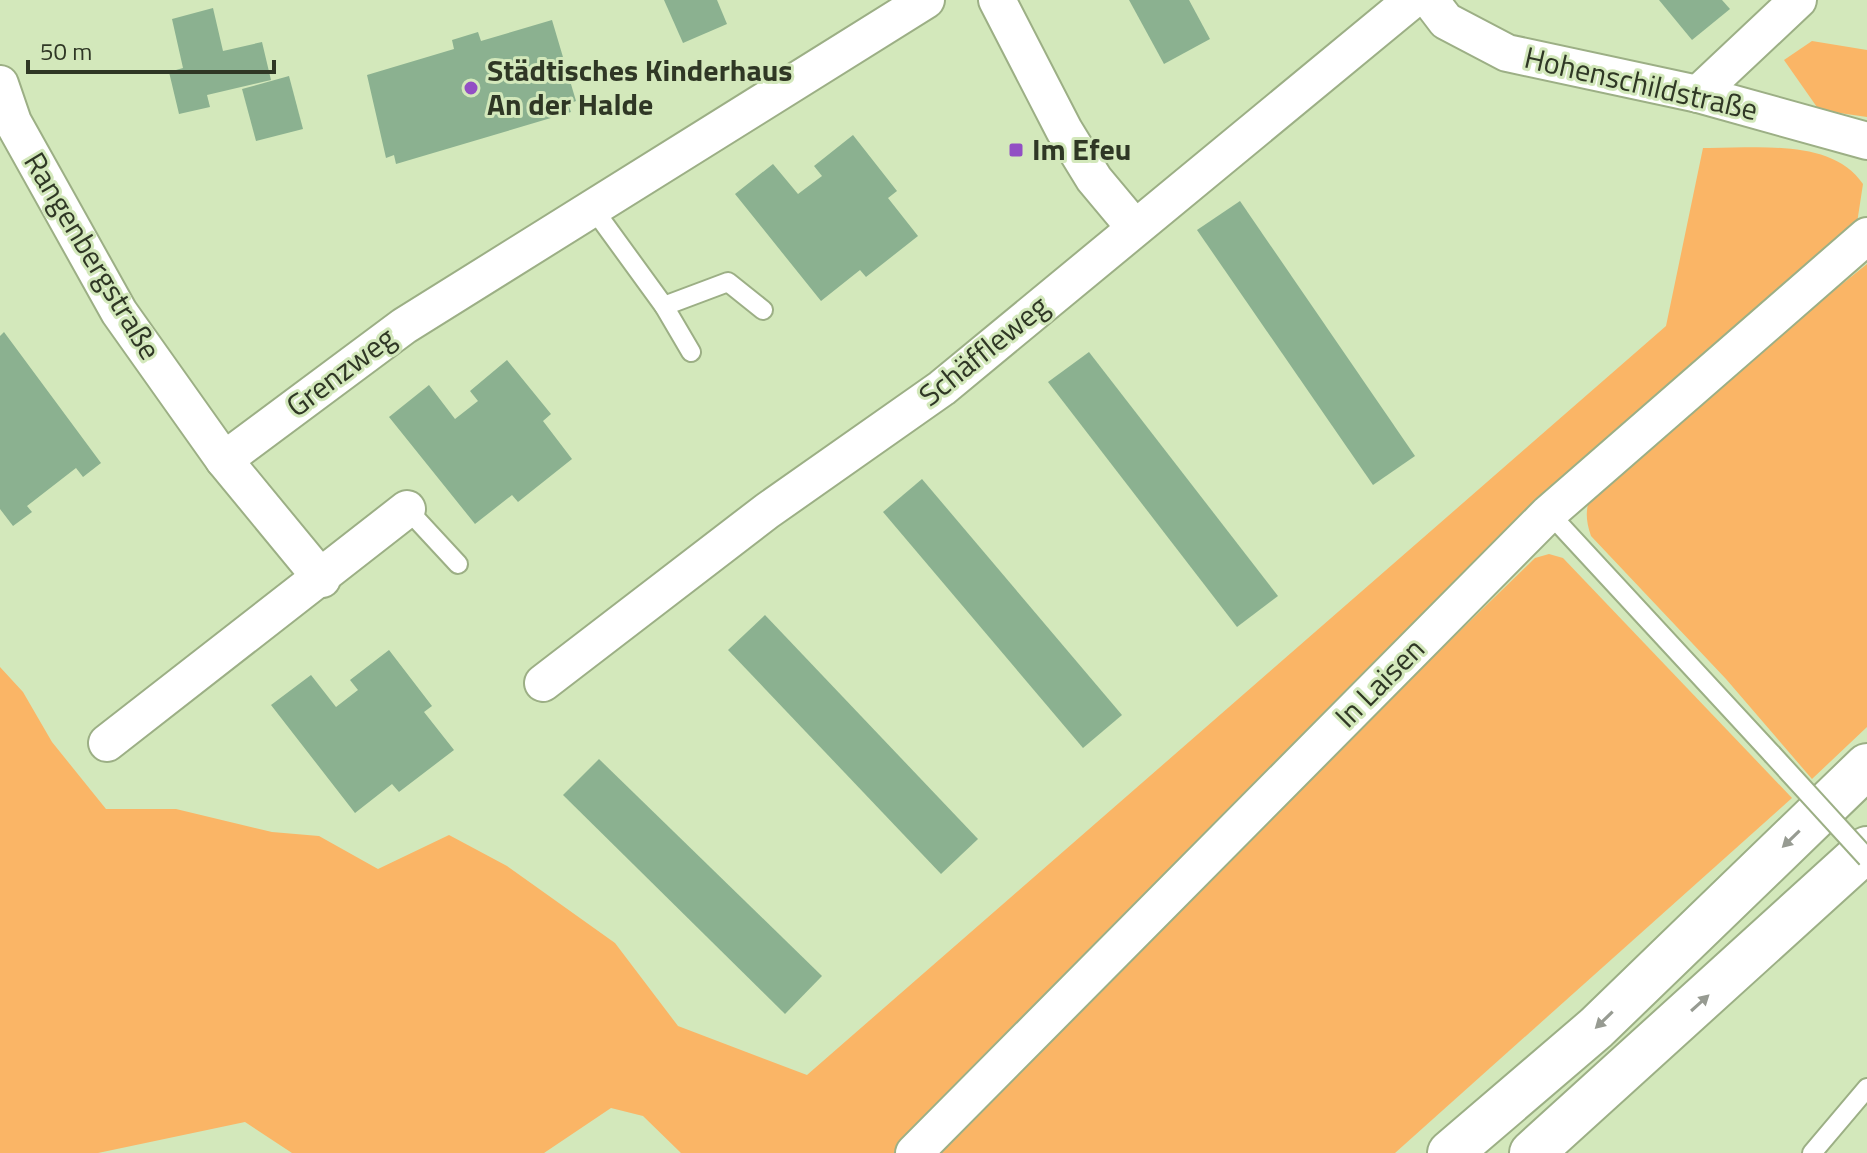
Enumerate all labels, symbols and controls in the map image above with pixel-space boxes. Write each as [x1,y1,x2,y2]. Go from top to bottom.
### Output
scale bar [28,24,274,74]
text: 50 m [40,33,92,69]
street label: Hohenschildstraße [1520,34,1762,132]
place label: Städtisches Kinderhaus An der Halde [487,47,792,127]
marker: Städtisches Kinderhaus An der Halde [462,79,480,97]
place label: Im Efeu [1032,126,1131,172]
marker: Im Efeu [1007,141,1025,159]
street label: Rangenbergstraße [13,143,173,368]
street label: Schäffleweg [908,283,1058,417]
street label: Grenzweg [276,315,405,428]
street label: In Laisen [1324,627,1435,738]
one-way arrow [1782,830,1801,848]
one-way arrow [1690,995,1709,1013]
one-way arrow [1595,1010,1614,1029]

